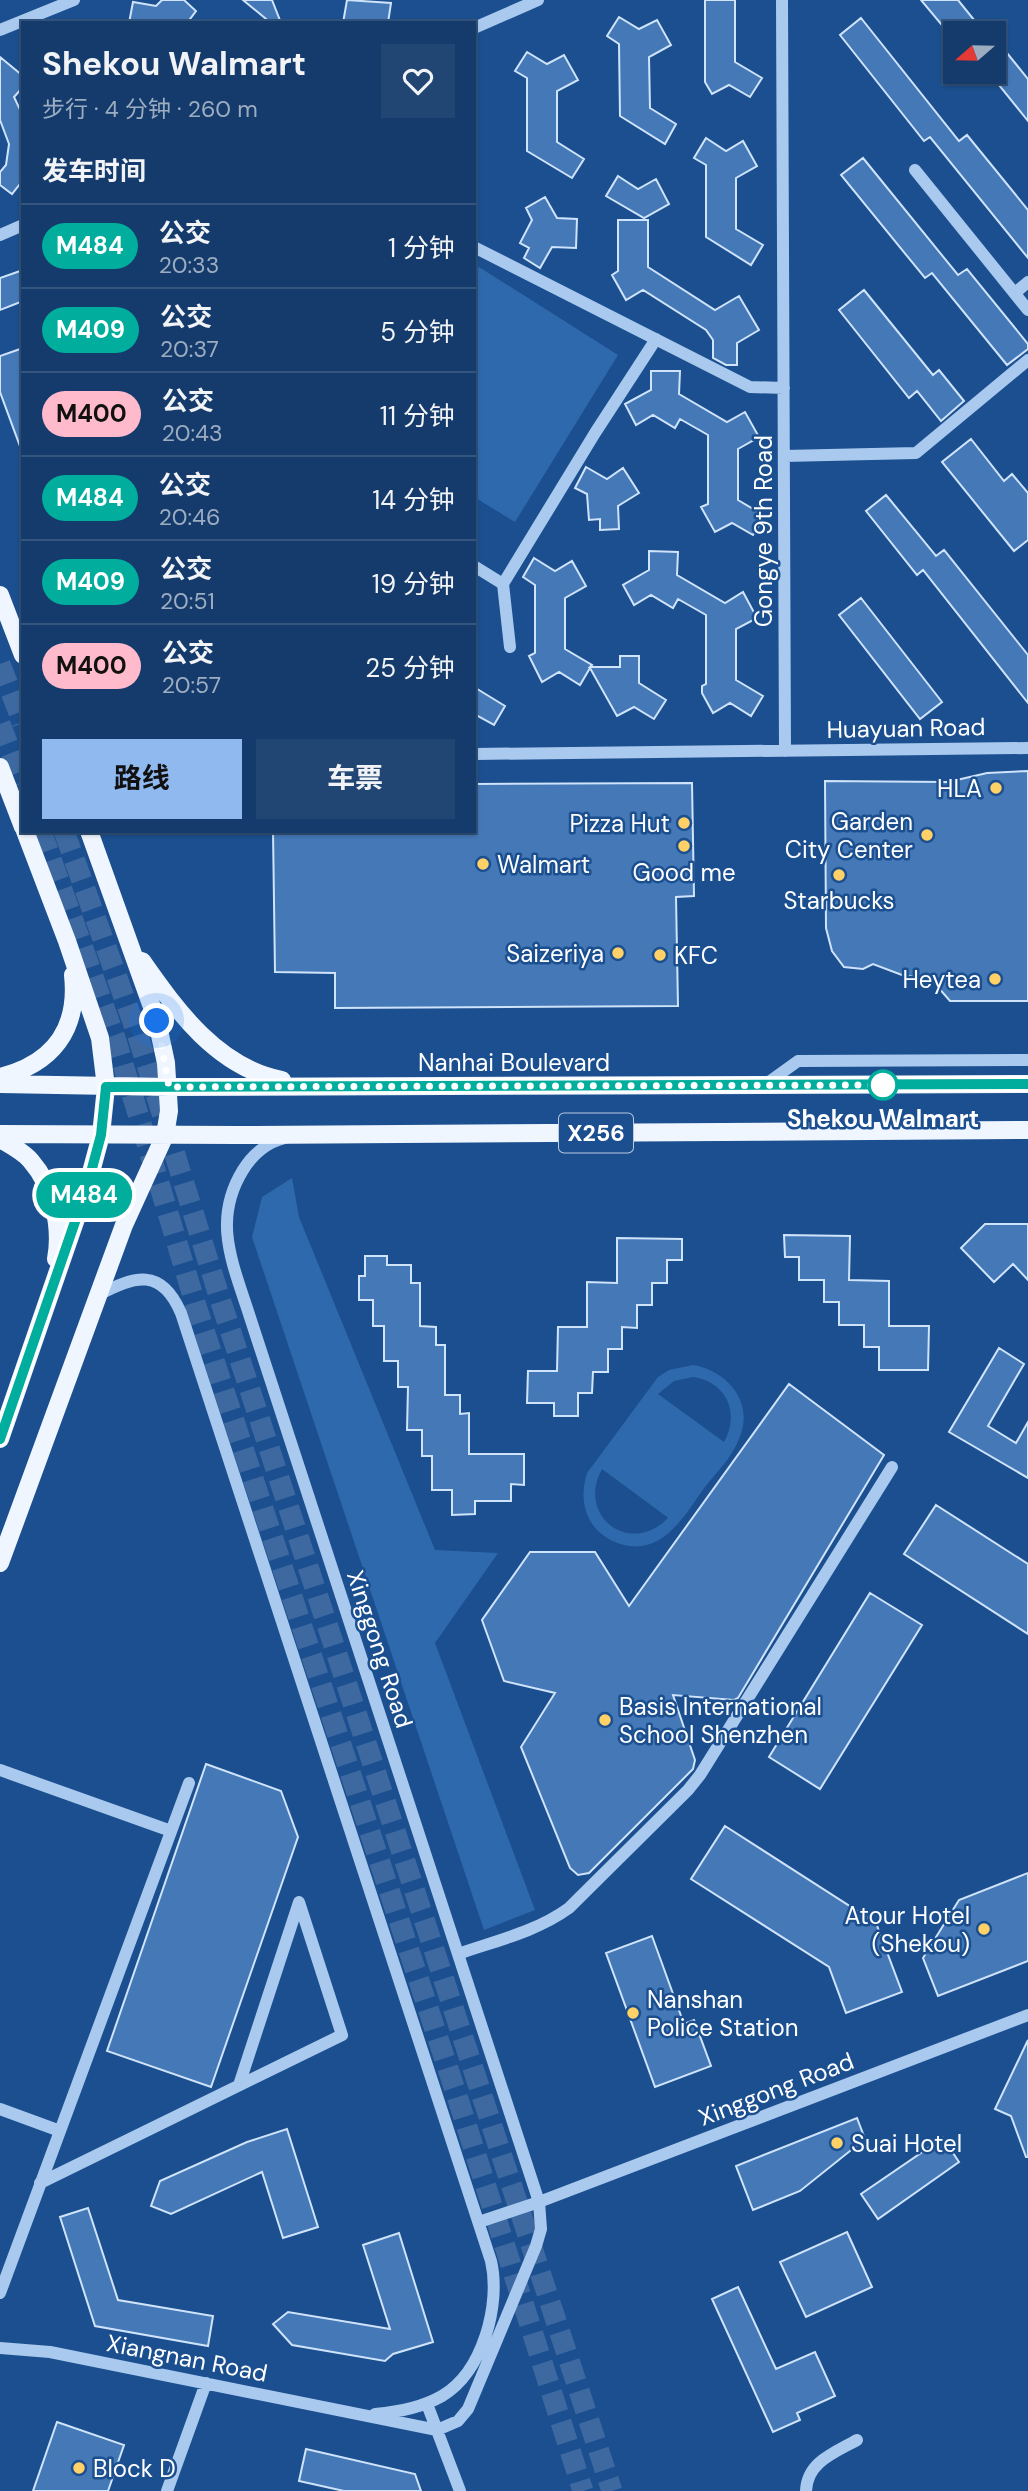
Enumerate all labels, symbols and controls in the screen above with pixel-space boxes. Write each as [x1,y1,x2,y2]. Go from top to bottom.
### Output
north arrow [943,21,1006,84]
map controls [943,21,1006,84]
text: Shekou Walmart [42,42,306,85]
button: heart [381,44,455,118]
text: 步行 · 4 分钟 · 260 m [42,94,258,124]
text: 发车时间 [42,154,146,188]
text: 公交 [159,216,211,250]
text: M484 [56,230,124,261]
text: 1 分钟 [388,231,455,265]
text: 20:33 [159,250,219,280]
text: 公交 [160,300,212,334]
text: M409 [56,314,125,345]
text: 5 分钟 [380,315,455,349]
text: 20:37 [160,334,219,364]
text: 公交 [162,384,214,418]
text: M400 [56,398,127,429]
text: 11 分钟 [380,399,455,433]
text: 20:43 [162,418,223,448]
street label: Gongye 9th Road [748,435,779,627]
text: 公交 [159,468,211,502]
text: M484 [56,482,124,513]
text: 14 分钟 [372,483,455,517]
text: 20:46 [159,502,220,532]
text: 公交 [160,552,212,586]
text: M409 [56,566,125,597]
text: 19 分钟 [372,567,455,601]
text: 20:51 [160,586,215,616]
text: 公交 [162,636,214,670]
text: M400 [56,650,127,681]
text: 25 分钟 [365,651,455,685]
text: 20:57 [162,670,221,700]
street label: Huayuan Road [826,711,986,745]
button: 路线 [42,739,242,819]
button: 车票 [256,739,455,819]
place label: HLA [937,773,982,804]
marker: HLA [988,780,1004,796]
place label: Garden City Center [785,806,913,865]
place label: Pizza Hut [569,808,670,839]
marker: Pizza Hut [676,815,692,831]
marker: Garden City Center [919,827,935,843]
marker: Good me [676,838,692,854]
place label: Walmart [497,849,590,880]
marker: Walmart [475,856,491,872]
place label: Good me [632,857,736,888]
marker: Starbucks [831,867,847,883]
place label: Starbucks [783,885,895,916]
place label: Saizeriya [506,938,604,969]
place label: KFC [674,940,718,971]
marker: Saizeriya [610,945,626,961]
marker: KFC [652,947,668,963]
place label: Heytea [902,964,981,995]
marker: Heytea [987,971,1003,987]
your location [139,1003,174,1038]
street label: Nanhai Boulevard [418,1047,610,1078]
marker: Shekou Walmart [868,1070,898,1100]
place label: Shekou Walmart [787,1103,979,1134]
road number: X256 [559,1114,633,1152]
line badge: M484 [35,1172,133,1218]
text: M484 [50,1179,118,1210]
street label: Xinggong Road [340,1566,420,1732]
place label: Basis International School Shenzhen [619,1691,822,1750]
marker: Basis International School Shenzhen [597,1712,613,1728]
place label: Atour Hotel (Shekou) [845,1900,970,1959]
marker: Atour Hotel (Shekou) [976,1921,992,1937]
place label: Nanshan Police Station [647,1984,799,2043]
marker: Nanshan Police Station [625,2005,641,2021]
street label: Xinggong Road [694,2045,858,2133]
place label: Suai Hotel [851,2128,962,2159]
marker: Suai Hotel [829,2135,845,2151]
street label: Xiangnan Road [104,2327,270,2389]
place label: Block D [93,2453,176,2484]
marker: Block D [71,2460,87,2476]

